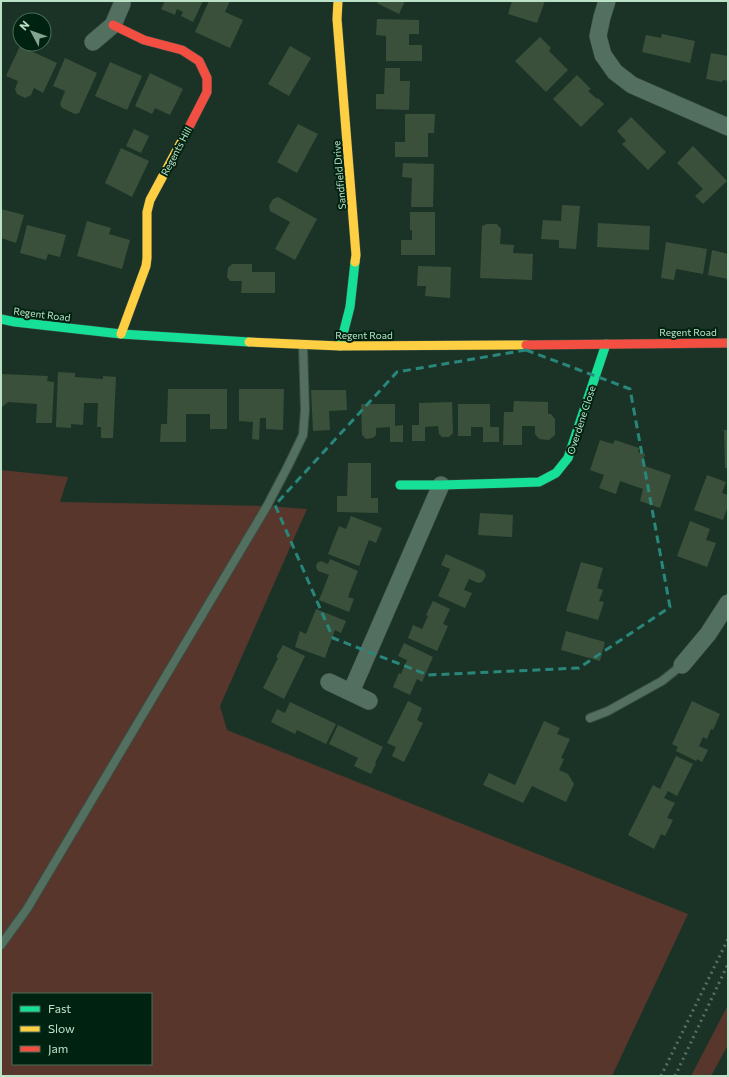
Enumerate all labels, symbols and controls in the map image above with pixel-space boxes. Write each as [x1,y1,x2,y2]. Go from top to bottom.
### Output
north arrow [12,12,52,52]
text: N [16,18,32,32]
street label: Regents Hill [158,124,194,178]
street label: Sandfield Drive [330,140,348,210]
street label: Regent Road [13,305,71,323]
street label: Regent Road [659,326,717,338]
street label: Regent Road [335,329,393,341]
street label: Overdene Close [564,384,598,456]
legend [12,993,152,1065]
text: Fast [48,1001,71,1015]
text: Slow [48,1021,75,1035]
text: Jam [48,1041,68,1056]

